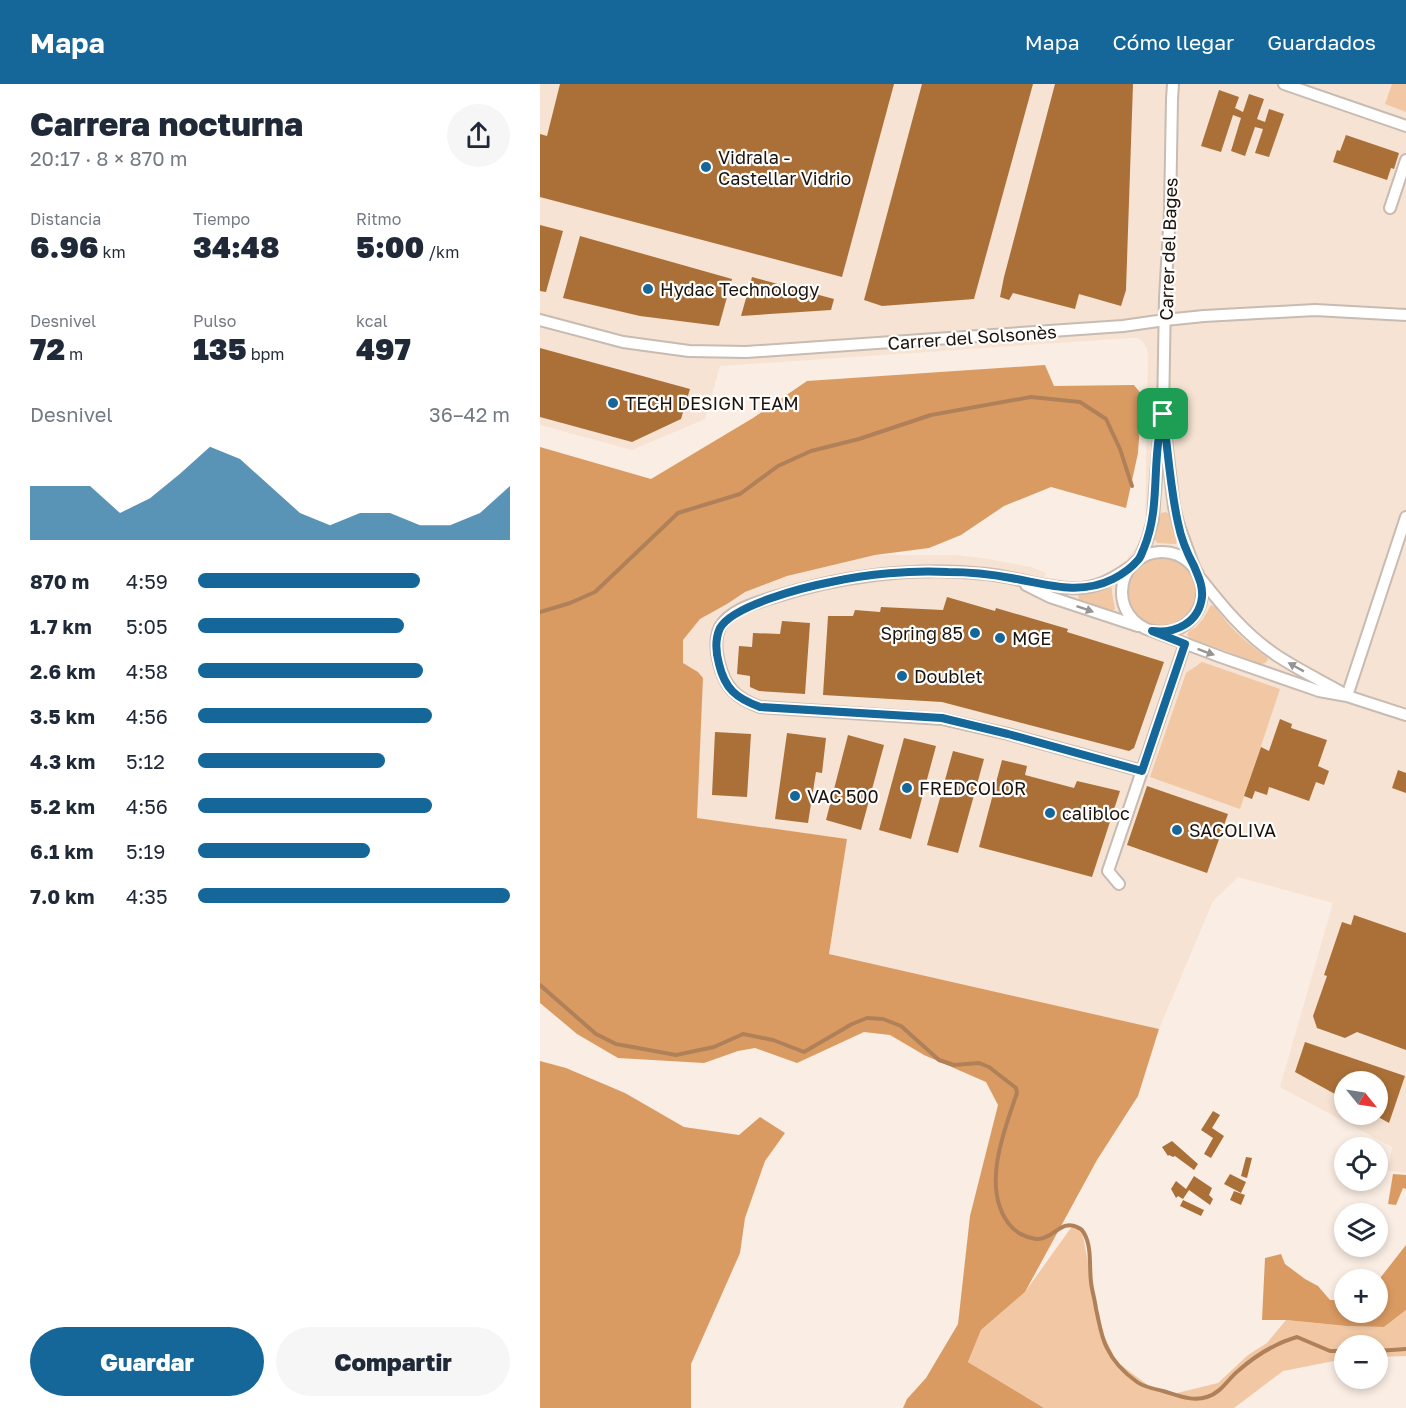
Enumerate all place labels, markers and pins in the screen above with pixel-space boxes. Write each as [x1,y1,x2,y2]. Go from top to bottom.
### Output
place label: Vidrala - Castellar Vidrio [718,146,851,189]
marker: Vidrala - Castellar Vidrio [699,160,713,174]
place label: Hydac Technology [660,278,819,300]
marker: Hydac Technology [641,282,655,296]
pin [1137,388,1188,439]
place label: TECH DESIGN TEAM [625,392,799,414]
marker: TECH DESIGN TEAM [606,396,620,410]
place label: Spring 85 [881,622,963,644]
marker: Spring 85 [968,626,982,640]
place label: MGE [1012,627,1051,649]
marker: MGE [993,631,1007,645]
place label: Doublet [914,665,983,687]
marker: Doublet [895,669,909,683]
place label: FREDCOLOR [919,777,1026,799]
marker: FREDCOLOR [900,781,914,795]
place label: VAC 500 [807,785,879,807]
marker: VAC 500 [788,789,802,803]
place label: calibloc [1062,802,1130,824]
marker: calibloc [1043,806,1057,820]
place label: SACOLIVA [1189,819,1276,841]
marker: SACOLIVA [1170,823,1184,837]

